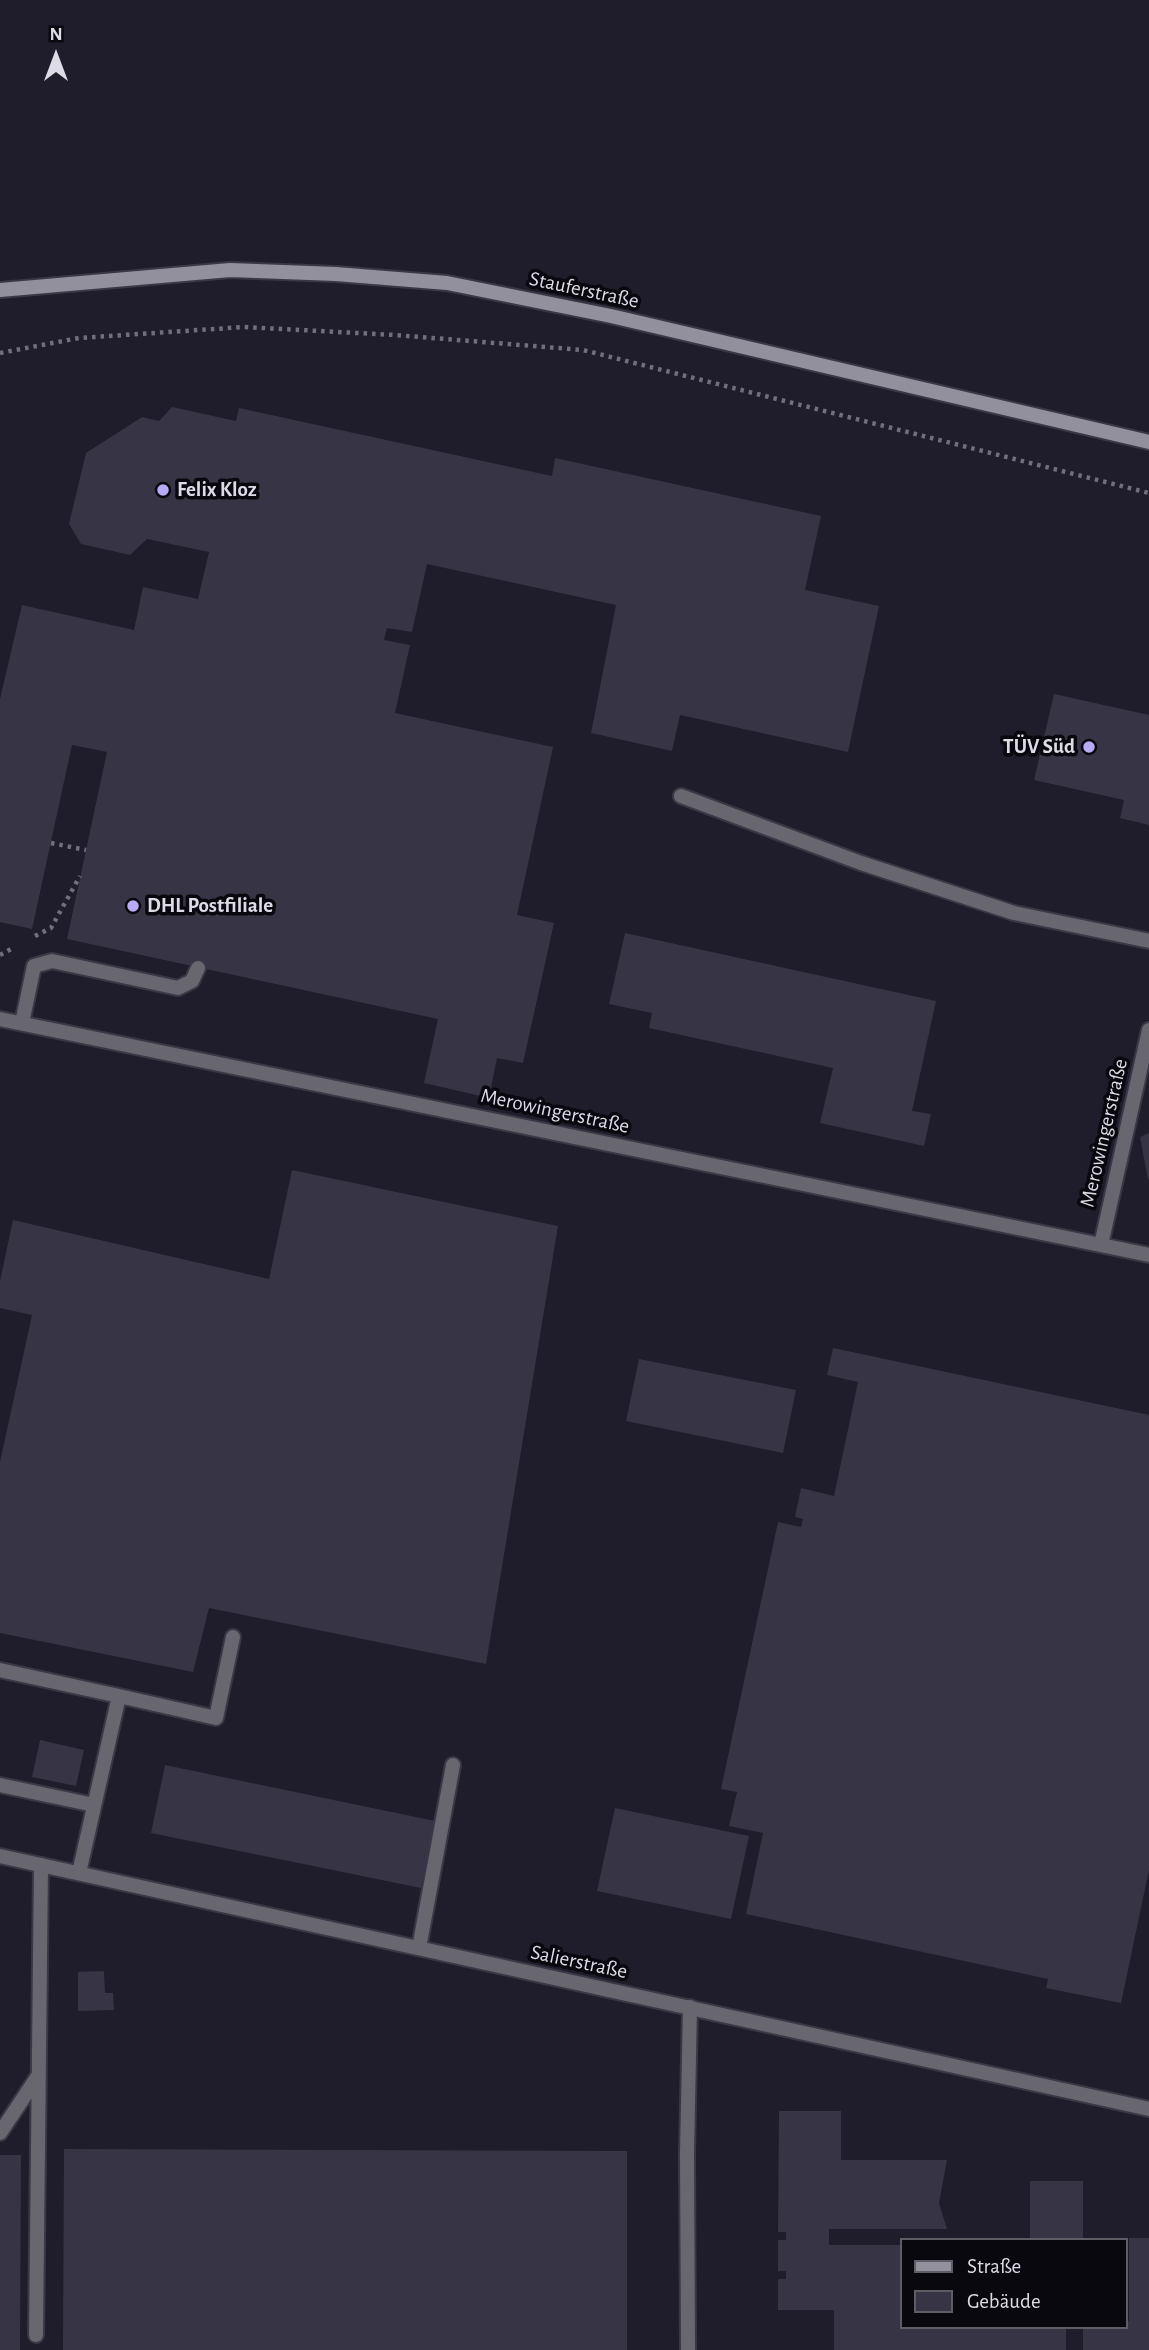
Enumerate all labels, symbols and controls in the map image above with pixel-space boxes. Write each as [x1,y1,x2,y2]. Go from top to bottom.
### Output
north arrow [21,21,91,91]
text: N [49,25,63,44]
street label: Stauferstraße [527,266,641,314]
place label: Felix Kloz [177,477,257,503]
marker: Felix Kloz [155,482,171,498]
place label: TÜV Süd [1003,734,1075,760]
marker: TÜV Süd [1081,739,1097,755]
place label: DHL Postfiliale [147,893,273,919]
marker: DHL Postfiliale [125,898,141,914]
street label: Merowingerstraße [1075,1056,1133,1210]
street label: Merowingerstraße [478,1083,632,1139]
street label: Salierstraße [528,1939,630,1985]
legend [900,2238,1128,2329]
text: Straße [967,2256,1021,2277]
text: Gebäude [967,2291,1041,2312]

